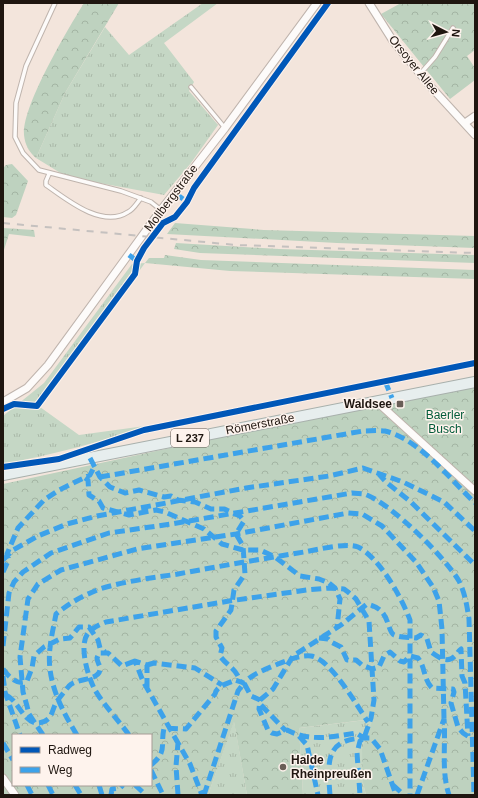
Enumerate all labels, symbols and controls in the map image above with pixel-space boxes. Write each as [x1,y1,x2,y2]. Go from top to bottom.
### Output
north arrow [426,12,466,52]
text: N [450,28,462,38]
street label: Orsoyer Allee [386,33,442,98]
street label: Mollbergstraße [141,162,201,234]
place label: Waldsee [344,397,392,411]
marker: Waldsee [395,399,405,409]
park label: Baerler Busch [426,408,464,436]
street label: Römerstraße [224,410,296,438]
road number: L 237 [171,429,209,447]
legend [12,734,152,786]
text: Radweg [48,743,92,757]
place label: Halde Rheinpreußen [291,753,372,781]
marker: Halde Rheinpreußen [278,762,288,772]
text: Weg [48,763,72,777]

